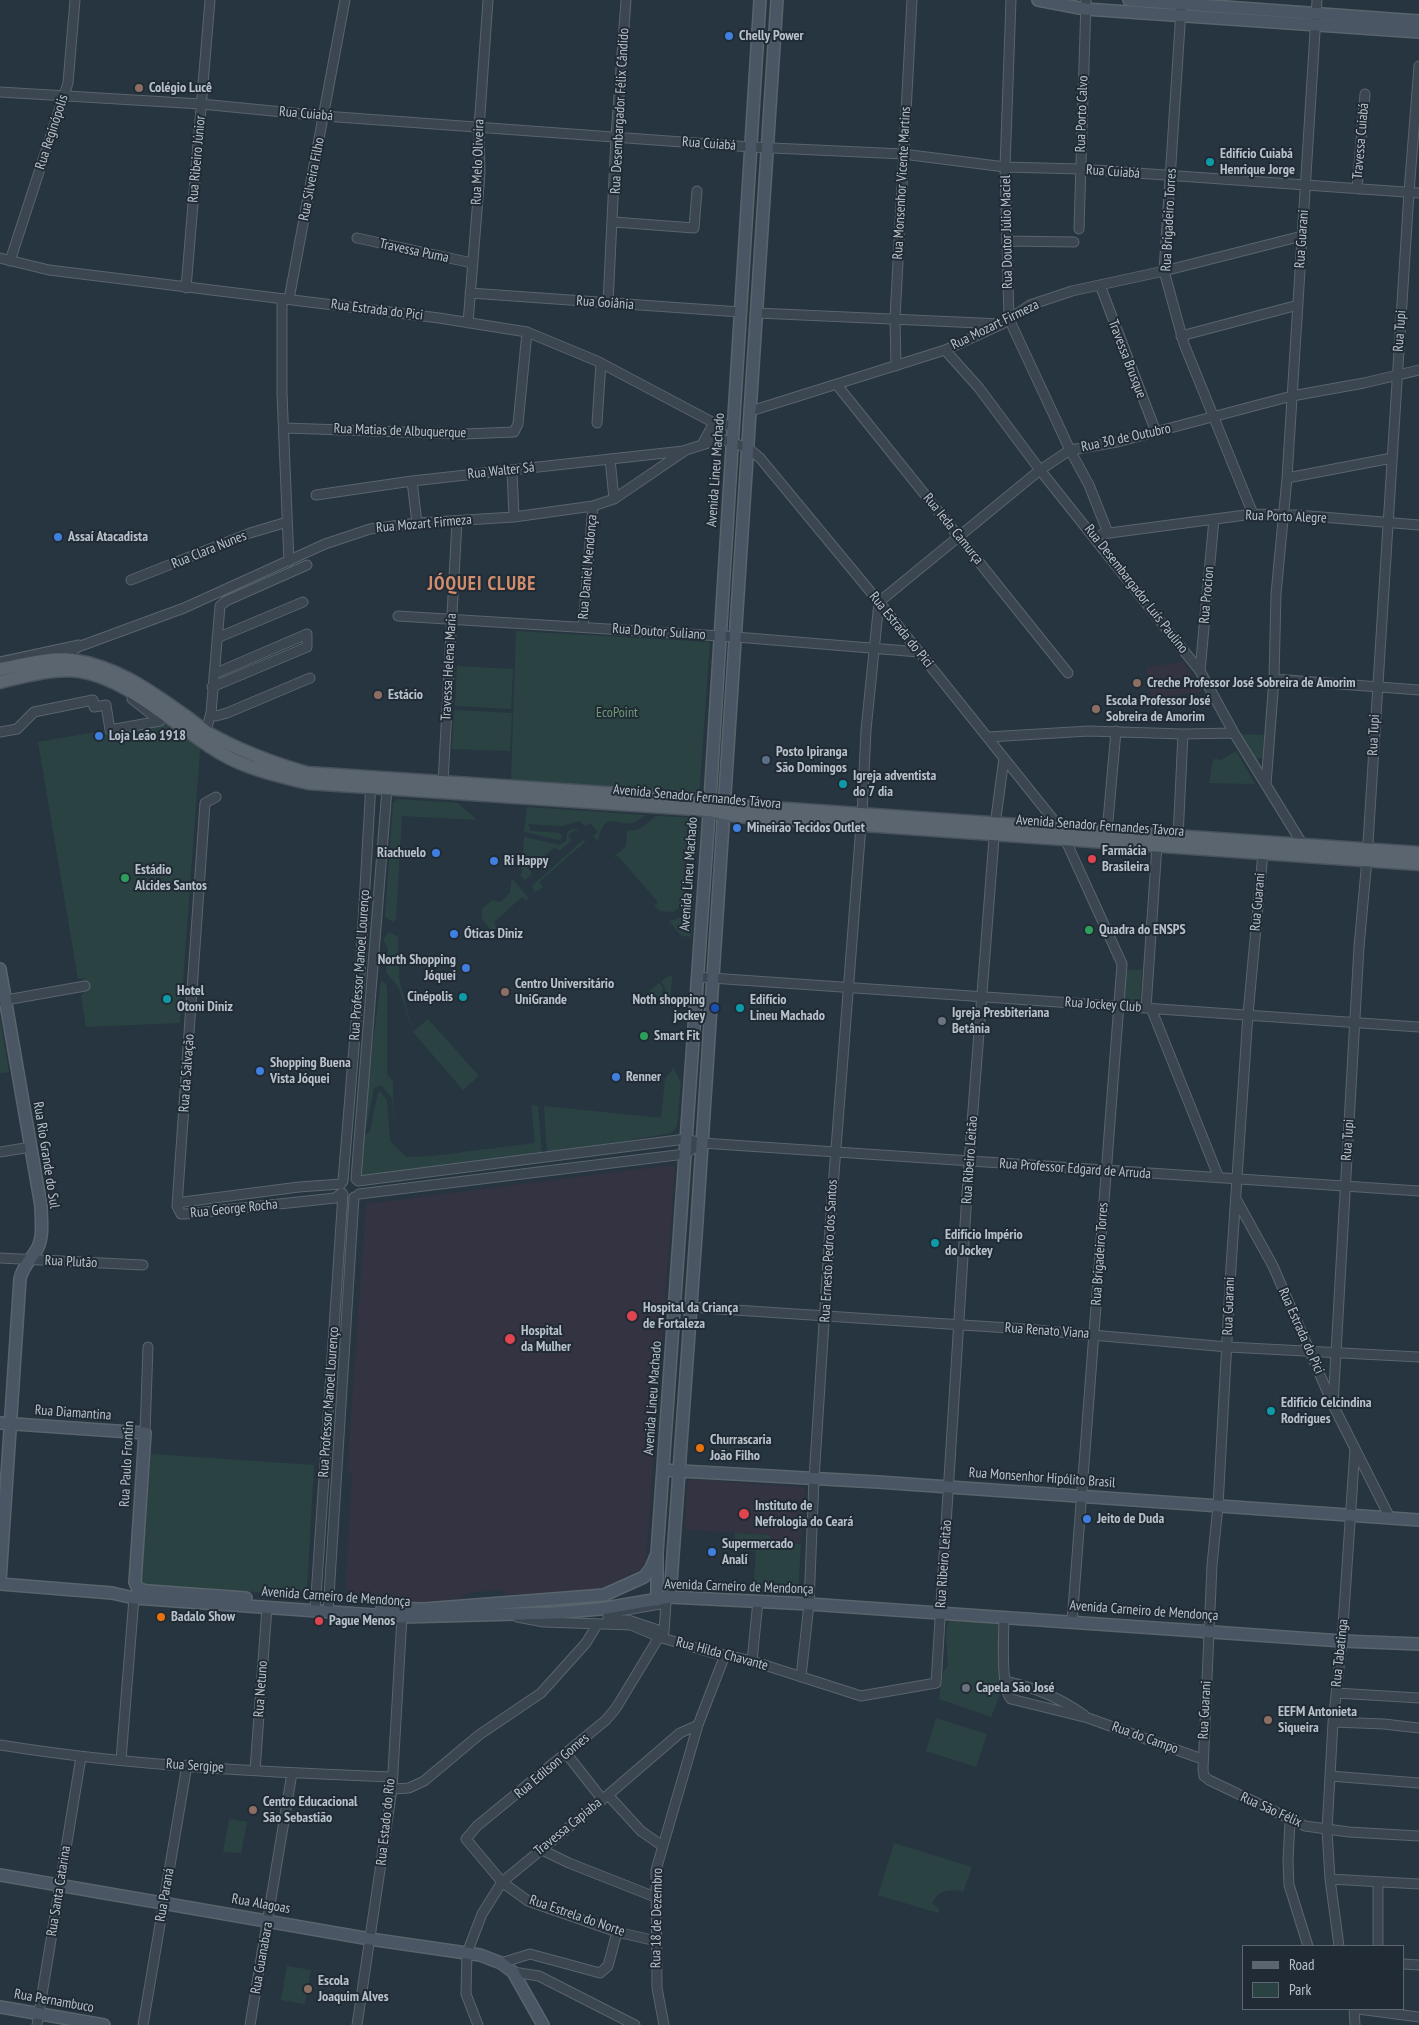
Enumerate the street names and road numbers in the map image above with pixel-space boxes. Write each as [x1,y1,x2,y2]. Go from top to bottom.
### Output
street label: Rua Desembargador Félix Cândido [607,28,633,194]
street label: Rua Porto Calvo [1072,75,1092,153]
street label: Rua Reginópolis [32,92,72,172]
street label: Travessa Cuiabá [1349,102,1373,180]
street label: Rua Cuiabá [278,103,334,125]
street label: Rua Monsenhor Vicente Martins [890,106,914,260]
street label: Rua Ribeiro Júnior [185,115,209,203]
street label: Rua Melo Oliveira [468,119,488,205]
street label: Rua Cuiabá [681,134,737,154]
street label: Rua Silveira Filho [296,136,328,222]
street label: Rua Cuiabá [1085,162,1141,182]
street label: Rua Brigadeiro Torres [1158,168,1180,272]
street label: Rua Doutor Júlio Maciel [998,175,1016,289]
street label: Rua Guarani [1292,209,1312,269]
street label: Travessa Puma [378,235,450,267]
street label: Rua Goiânia [576,293,634,313]
street label: Rua Estrada do Pici [330,296,424,324]
street label: Rua Mozart Firmeza [948,296,1042,354]
street label: Rua Tupi [1390,310,1410,352]
street label: Travessa Brusque [1104,317,1150,401]
street label: Avenida Lineu Machado [704,412,728,528]
street label: Rua Matias de Albuquerque [333,420,467,442]
street label: Rua 30 de Outubro [1080,420,1172,456]
street label: Rua Walter Sá [467,459,535,483]
street label: Rua Ieda Camurça [919,490,987,568]
street label: Rua Porto Alegre [1245,507,1327,527]
street label: Rua Mozart Firmeza [376,511,472,537]
street label: Rua Daniel Mendonça [575,514,601,620]
street label: Rua Desembargador Luís Paulino [1081,521,1191,657]
street label: Rua Clara Nunes [169,527,249,573]
street label: Rua Procion [1196,566,1218,624]
street label: Rua Estrada do Pici [865,589,937,671]
street label: Travessa Helena Maria [438,613,460,721]
street label: Rua Doutor Suliano [612,620,706,644]
street label: Rua Tupi [1365,714,1383,756]
street label: Avenida Senador Fernandes Távora [612,781,782,813]
street label: Avenida Senador Fernandes Távora [1015,812,1185,840]
street label: Avenida Lineu Machado [677,816,701,932]
street label: Rua Guarani [1247,872,1269,932]
street label: Rua Professor Manoel Lourenço [346,889,374,1041]
street label: Rua Jockey Club [1064,994,1142,1016]
street label: Rua da Salvação [176,1033,198,1113]
street label: Rua Rio Grande do Sul [29,1100,63,1210]
street label: Rua Ribeiro Leitão [959,1115,981,1205]
street label: Rua Tupi [1338,1119,1358,1161]
street label: Rua Professor Edgard de Arruda [999,1155,1151,1183]
street label: Rua Ernesto Pedro dos Santos [817,1179,841,1323]
street label: Rua George Rocha [190,1196,278,1222]
street label: Rua Brigadeiro Torres [1088,1202,1112,1306]
street label: Rua Plutão [44,1252,98,1272]
street label: Rua Guarani [1220,1276,1238,1336]
street label: Rua Estrada do Pici [1275,1285,1327,1377]
street label: Rua Renato Viana [1004,1320,1090,1342]
street label: Rua Professor Manoel Lourenço [315,1326,343,1478]
street label: Avenida Lineu Machado [641,1340,665,1456]
street label: Rua Diamantina [34,1402,112,1424]
street label: Rua Paulo Frontin [116,1421,138,1507]
street label: Rua Monsenhor Hipólito Brasil [968,1464,1116,1492]
street label: Rua Ribeiro Leitão [933,1519,955,1609]
street label: Avenida Carneiro de Mendonça [664,1576,814,1598]
street label: Avenida Carneiro de Mendonça [261,1583,411,1611]
street label: Avenida Carneiro de Mendonça [1069,1597,1219,1625]
street label: Rua Tabatinga [1328,1618,1352,1688]
street label: Rua Hilda Chavante [674,1634,770,1674]
street label: Rua Netuno [251,1660,271,1718]
street label: Rua Guarani [1195,1680,1215,1740]
street label: Rua do Campo [1109,1718,1181,1758]
street label: Rua Edilson Gomes [511,1730,593,1802]
street label: Rua Sergipe [166,1756,224,1776]
street label: Rua Estado do Rio [373,1778,399,1866]
street label: Rua São Félix [1238,1789,1304,1831]
street label: Travessa Capiaba [531,1795,605,1859]
street label: Rua Santa Catarina [44,1845,74,1937]
street label: Rua Paraná [152,1867,178,1923]
street label: Rua 18 de Dezembro [648,1868,666,1968]
street label: Rua Alagoas [230,1891,292,1917]
street label: Rua Estrela do Norte [527,1892,627,1940]
street label: Rua Guanabara [247,1921,277,1995]
street label: Rua Pernambuco [13,1986,95,2016]

